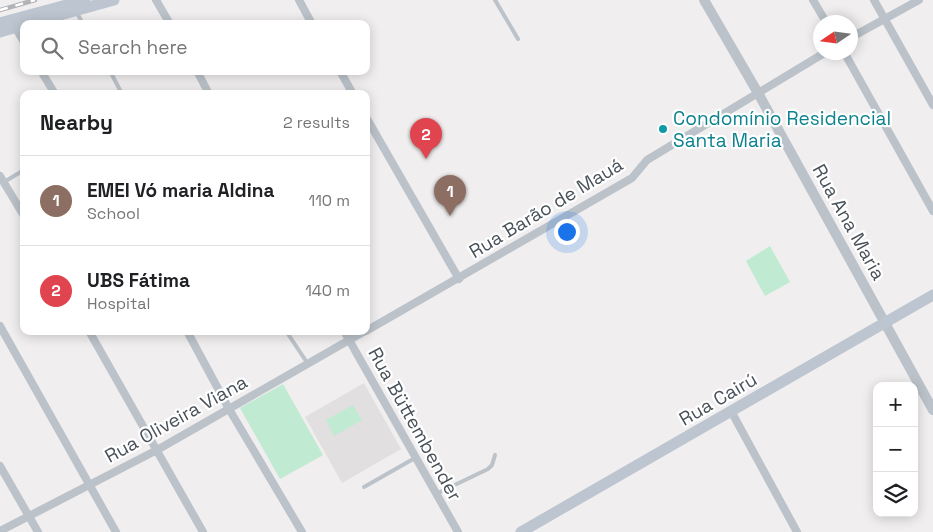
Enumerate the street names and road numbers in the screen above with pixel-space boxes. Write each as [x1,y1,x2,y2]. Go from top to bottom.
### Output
street label: Rua Barão de Mauá [465,152,628,264]
street label: Rua Ana Maria [807,160,891,284]
street label: Rua Büttembender [362,343,468,505]
street label: Rua Cairú [675,367,761,431]
street label: Rua Oliveira Viana [100,369,252,469]

